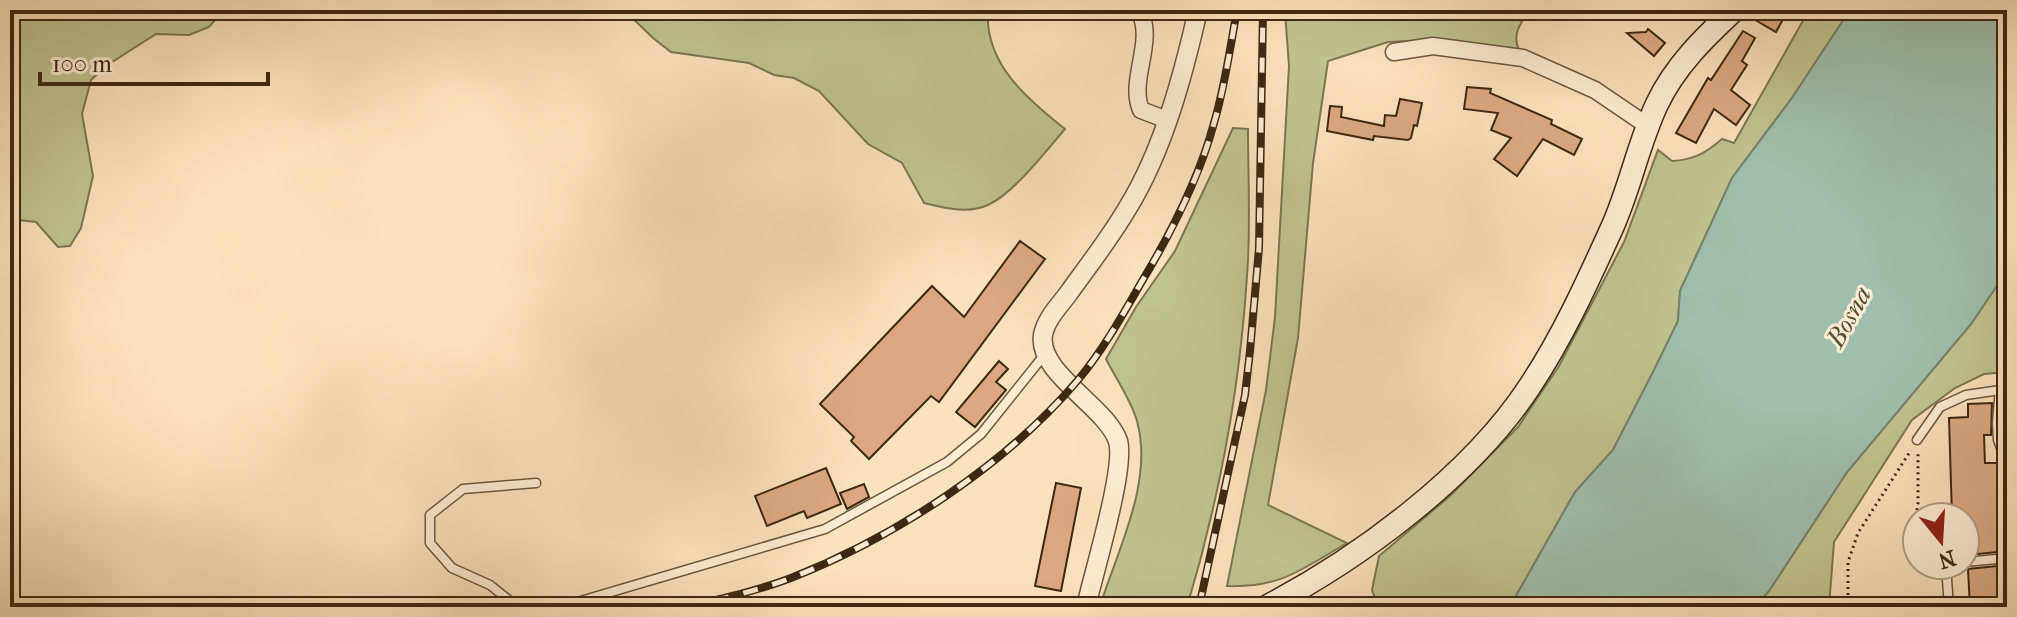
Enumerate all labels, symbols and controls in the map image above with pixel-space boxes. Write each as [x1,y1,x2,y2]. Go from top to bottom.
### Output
scale bar [40,36,268,86]
text: 100 m [52,50,112,78]
water label: Bosna [1819,281,1878,354]
north arrow [1901,501,1981,581]
text: N [1935,544,1959,574]

